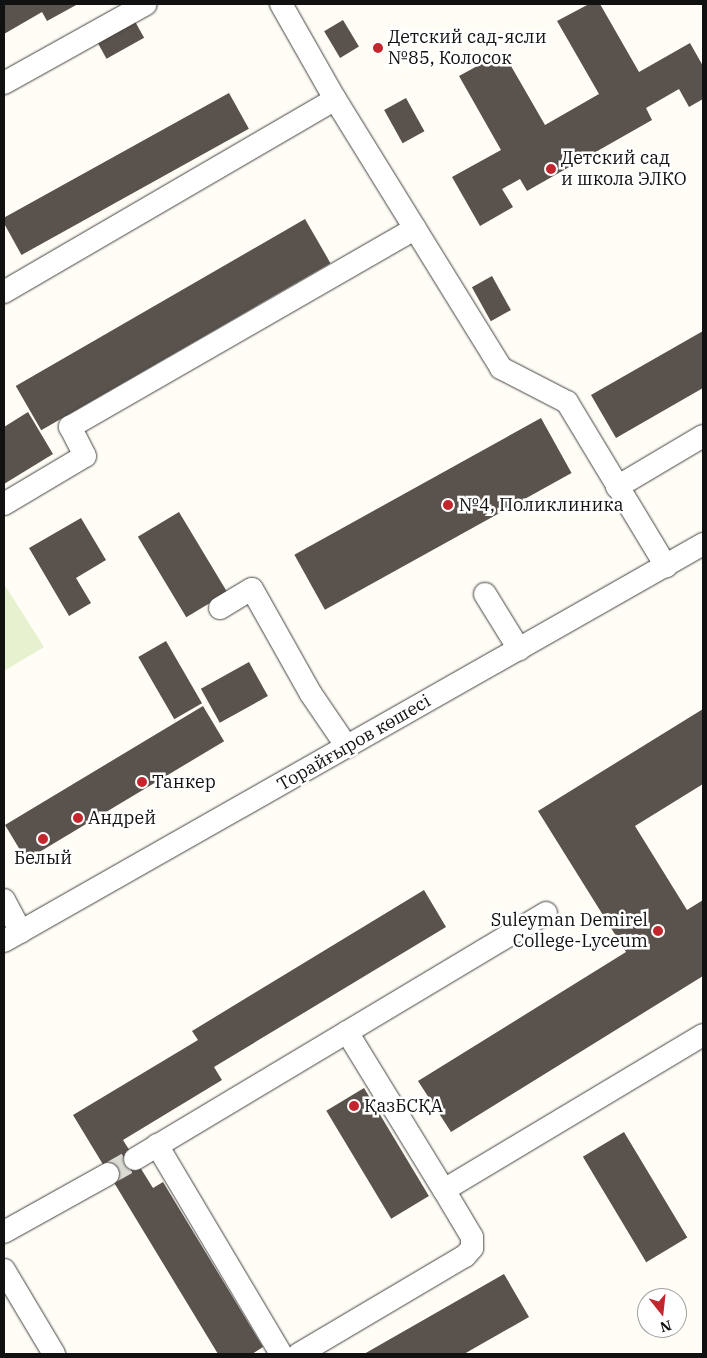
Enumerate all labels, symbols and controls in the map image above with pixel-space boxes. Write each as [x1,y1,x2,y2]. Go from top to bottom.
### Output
place label: Детский сад-ясли №85, Колосок [388,27,547,70]
marker: Детский сад-ясли №85, Колосок [372,42,384,54]
place label: Детский сад и школа ЭЛКО [561,148,687,190]
marker: Детский сад и школа ЭЛКО [545,163,557,175]
place label: №4, Поликлиника [459,494,624,516]
marker: №4, Поликлиника [441,498,455,512]
street label: Торайғыров көшесі [273,690,435,796]
place label: Танкер [152,771,216,793]
marker: Танкер [136,776,148,788]
place label: Андрей [88,807,156,829]
marker: Андрей [72,812,84,824]
marker: Белый [37,833,49,845]
place label: Белый [14,847,72,869]
place label: Suleyman Demirel College-Lyceum [491,910,648,952]
marker: Suleyman Demirel College-Lyceum [652,925,664,937]
place label: ҚазБСҚА [364,1095,443,1117]
marker: ҚазБСҚА [348,1100,360,1112]
north arrow [637,1288,687,1338]
text: N [658,1316,674,1337]

